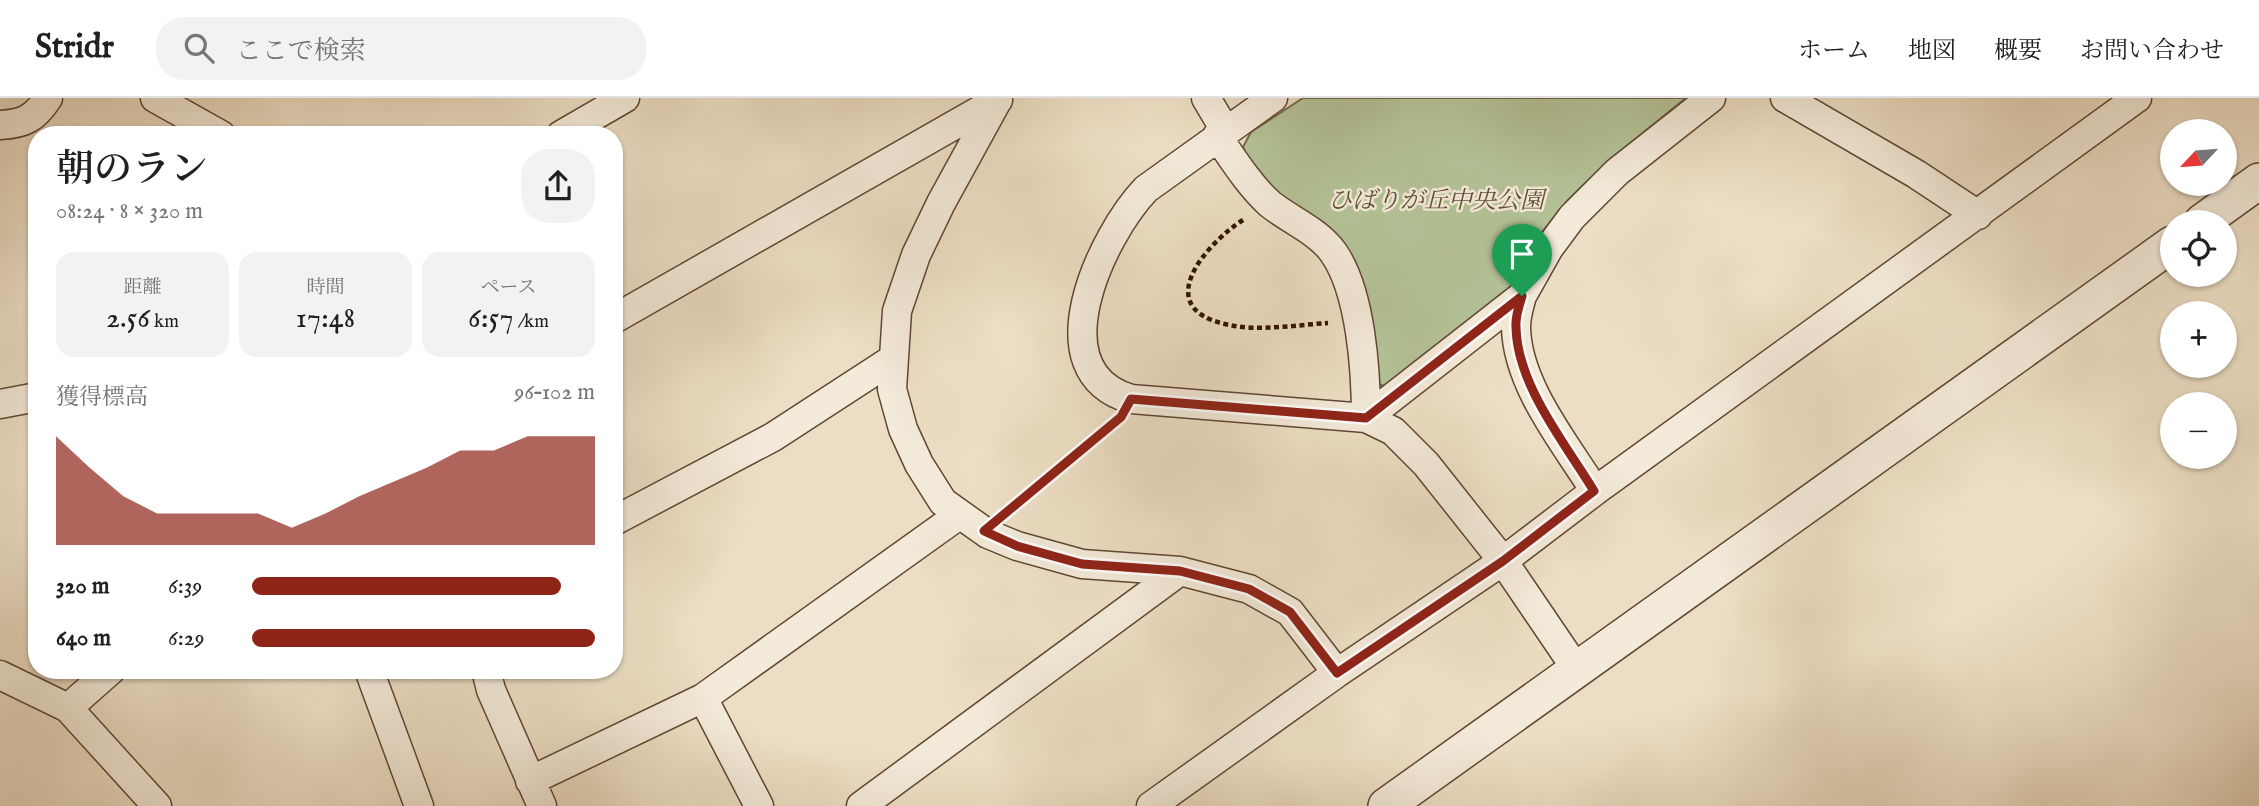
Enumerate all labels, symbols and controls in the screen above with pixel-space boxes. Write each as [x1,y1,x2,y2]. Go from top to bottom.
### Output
search box [156,17,646,80]
text: Stridr [35,27,114,69]
icon: search [180,29,218,67]
text: ここで検索 [236,35,366,68]
text: ホーム [1798,36,1870,67]
text: 地図 [1908,36,1956,67]
text: 概要 [1994,36,2042,67]
text: お問い合わせ [2080,36,2224,67]
north arrow [2160,119,2236,196]
map controls [2160,119,2237,469]
text: 朝のラン [56,147,208,195]
button: share [521,149,595,223]
park label: ひばりが丘中央公園 [1328,186,1548,217]
text: 08:24 · 8 × 320 m [56,197,203,226]
button: locate [2160,210,2237,287]
pin [1492,224,1552,296]
icon: arrive [1503,235,1541,273]
text: 距離 [123,276,162,300]
text: 時間 [306,276,345,300]
text: ペース [480,276,537,300]
text: 2.56 [106,300,150,338]
text: 17:48 [296,300,355,338]
text: 6:57 [468,300,514,338]
button: + [2160,301,2237,378]
text: km [150,310,179,334]
text: /km [514,310,549,334]
text: 96–102 m [514,378,595,407]
text: 獲得標高 [56,383,148,412]
button: − [2160,392,2237,469]
text: 320 m [56,572,109,601]
text: 6:39 [168,572,202,601]
text: 640 m [56,624,111,653]
text: 6:29 [168,624,205,653]

